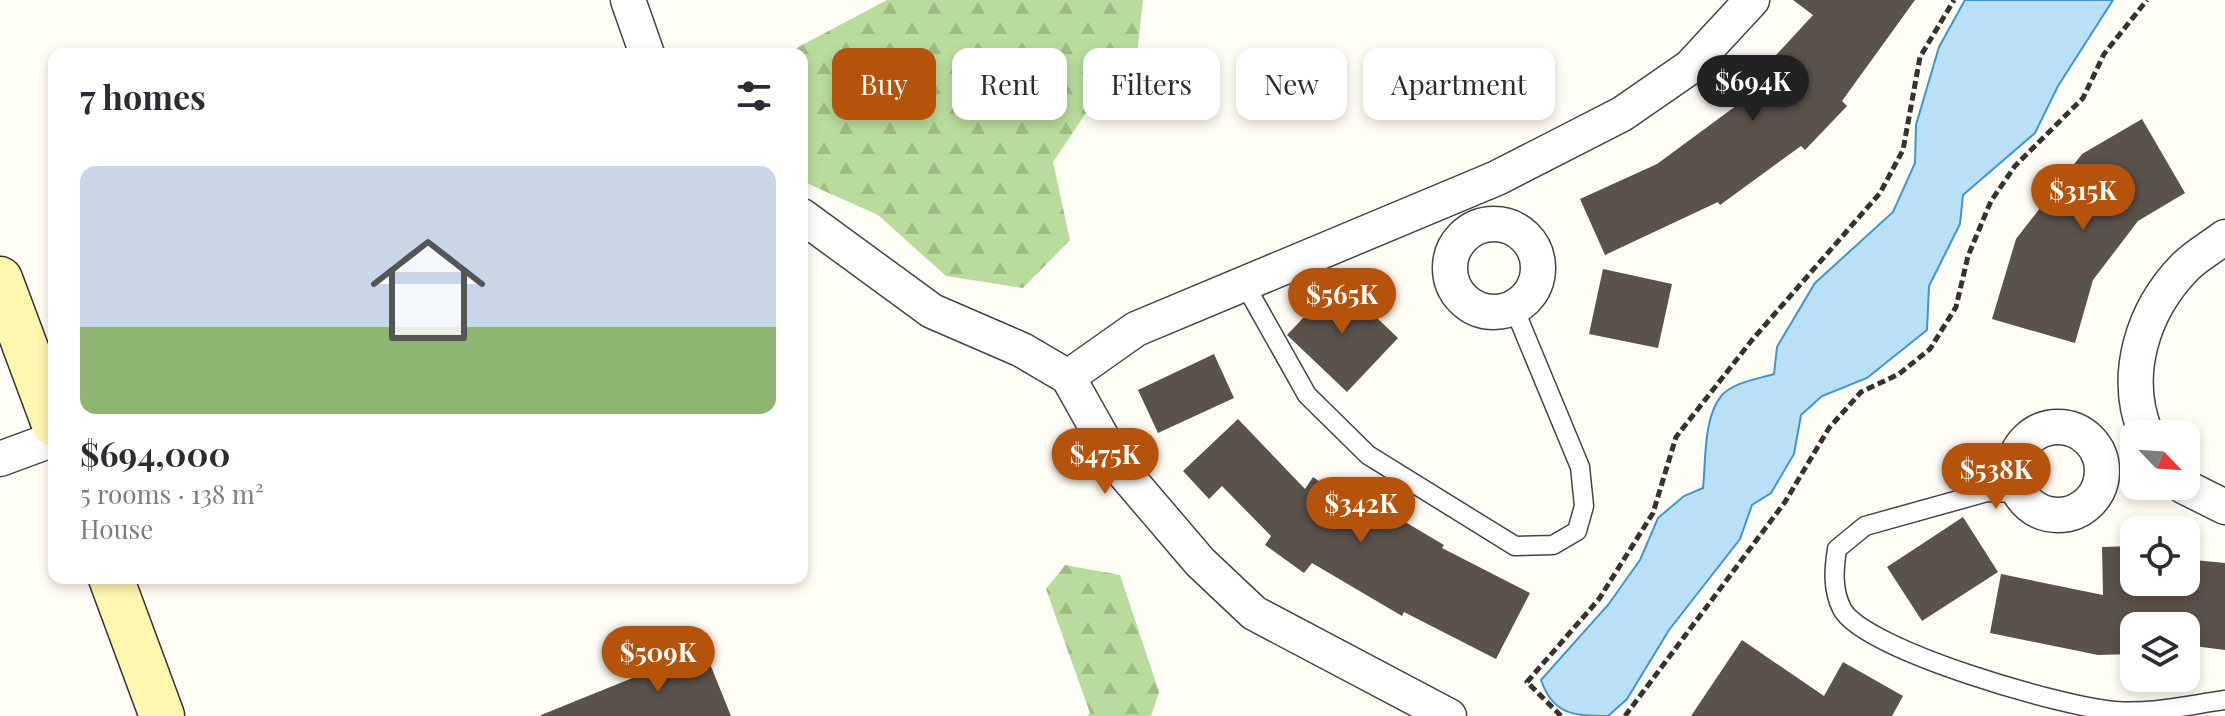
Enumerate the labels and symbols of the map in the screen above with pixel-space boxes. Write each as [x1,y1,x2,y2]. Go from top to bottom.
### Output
pin: $694K [1697,55,1809,123]
pin: $315K [2027,164,2139,232]
pin: $565K [1286,268,1398,336]
north arrow [2120,420,2200,500]
pin: $475K [1049,428,1161,496]
pin: $538K [1940,443,2052,511]
pin: $342K [1305,477,1417,545]
pin: $509K [602,626,714,694]

